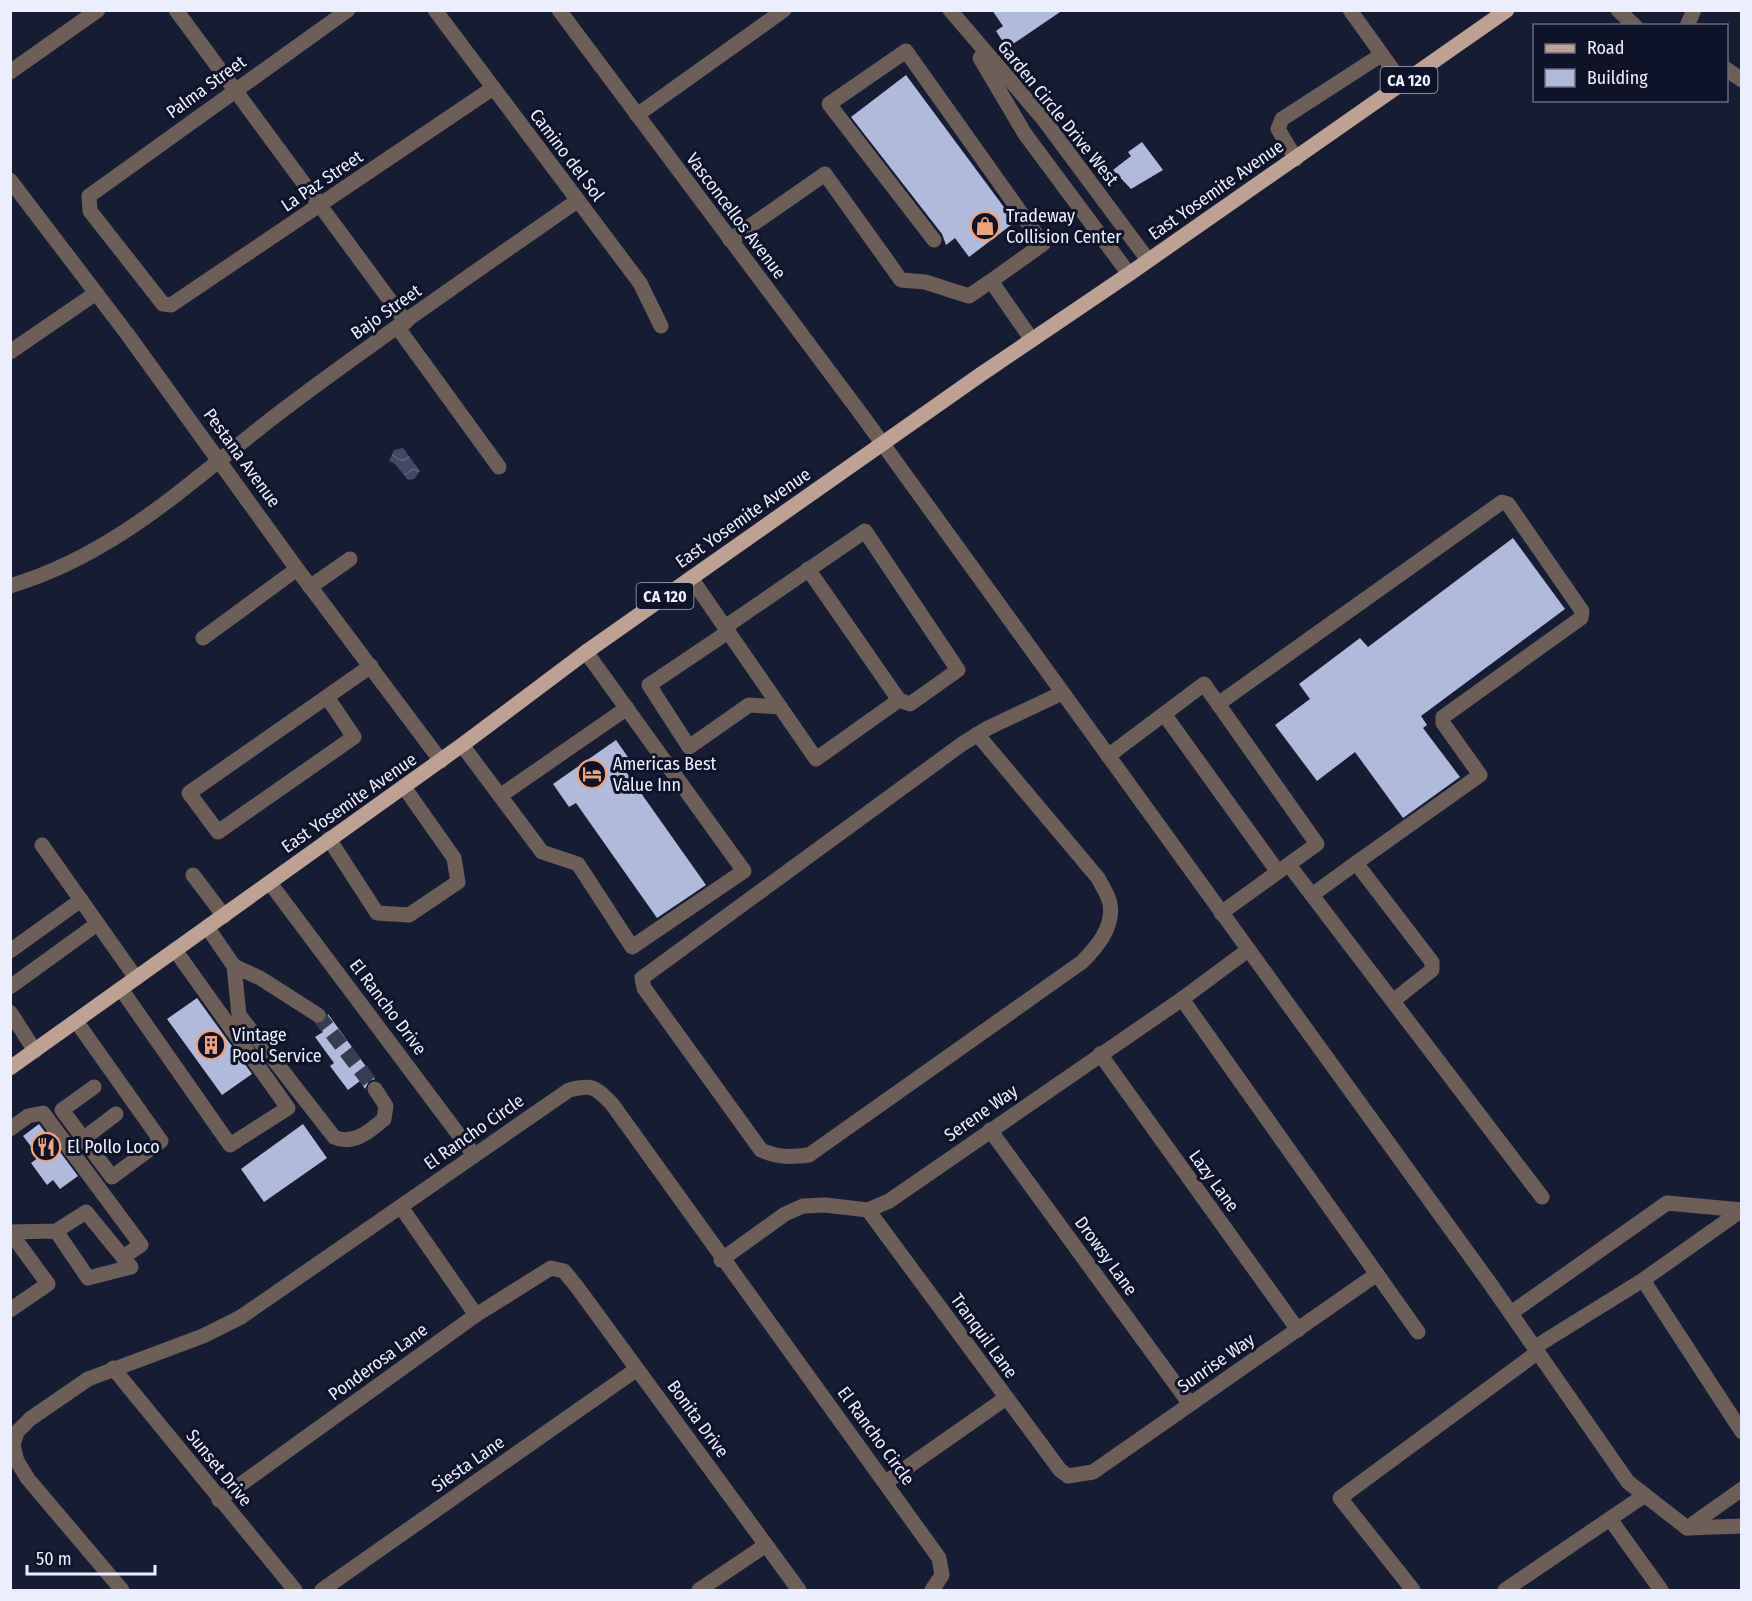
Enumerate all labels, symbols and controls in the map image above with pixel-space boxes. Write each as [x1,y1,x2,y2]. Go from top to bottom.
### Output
legend [1533,24,1728,102]
street label: Garden Circle Drive West [993,36,1123,190]
text: Road [1587,37,1624,59]
street label: Palma Street [162,51,250,123]
road number: CA 120 [1380,67,1438,93]
text: Building [1587,67,1648,89]
street label: Camino del Sol [525,104,609,206]
street label: East Yosemite Avenue [1144,135,1288,245]
street label: La Paz Street [277,146,367,216]
street label: Vasconcellos Avenue [681,149,791,284]
place label: Tradeway Collision Center [1006,205,1122,248]
shop icon: Tradeway Collision Center [969,210,1001,242]
street label: Bajo Street [347,280,426,344]
street label: Pestana Avenue [199,404,285,512]
street label: East Yosemite Avenue [671,463,815,573]
road number: CA 120 [636,583,694,609]
street label: East Yosemite Avenue [277,748,421,858]
place label: Americas Best Value Inn [613,753,717,796]
hotel icon: Americas Best Value Inn [576,758,608,790]
street label: El Rancho Drive [345,955,431,1059]
place label: Vintage Pool Service [232,1024,322,1067]
building icon: Vintage Pool Service [195,1029,227,1061]
street label: Serene Way [940,1080,1022,1146]
street label: El Rancho Circle [420,1089,528,1175]
restaurant icon: El Pollo Loco [30,1131,62,1163]
place label: El Pollo Loco [67,1136,160,1158]
street label: Lazy Lane [1184,1146,1244,1216]
street label: Drowsy Lane [1070,1212,1142,1300]
street label: Tranquil Lane [946,1289,1022,1383]
street label: Ponderosa Lane [324,1319,432,1405]
street label: Sunrise Way [1173,1328,1259,1398]
street label: Bonita Drive [663,1376,733,1462]
street label: El Rancho Circle [833,1382,919,1490]
street label: Sunset Drive [181,1425,257,1511]
street label: Siesta Lane [427,1431,509,1497]
scale bar [27,1538,154,1576]
text: 50 m [36,1548,72,1570]

